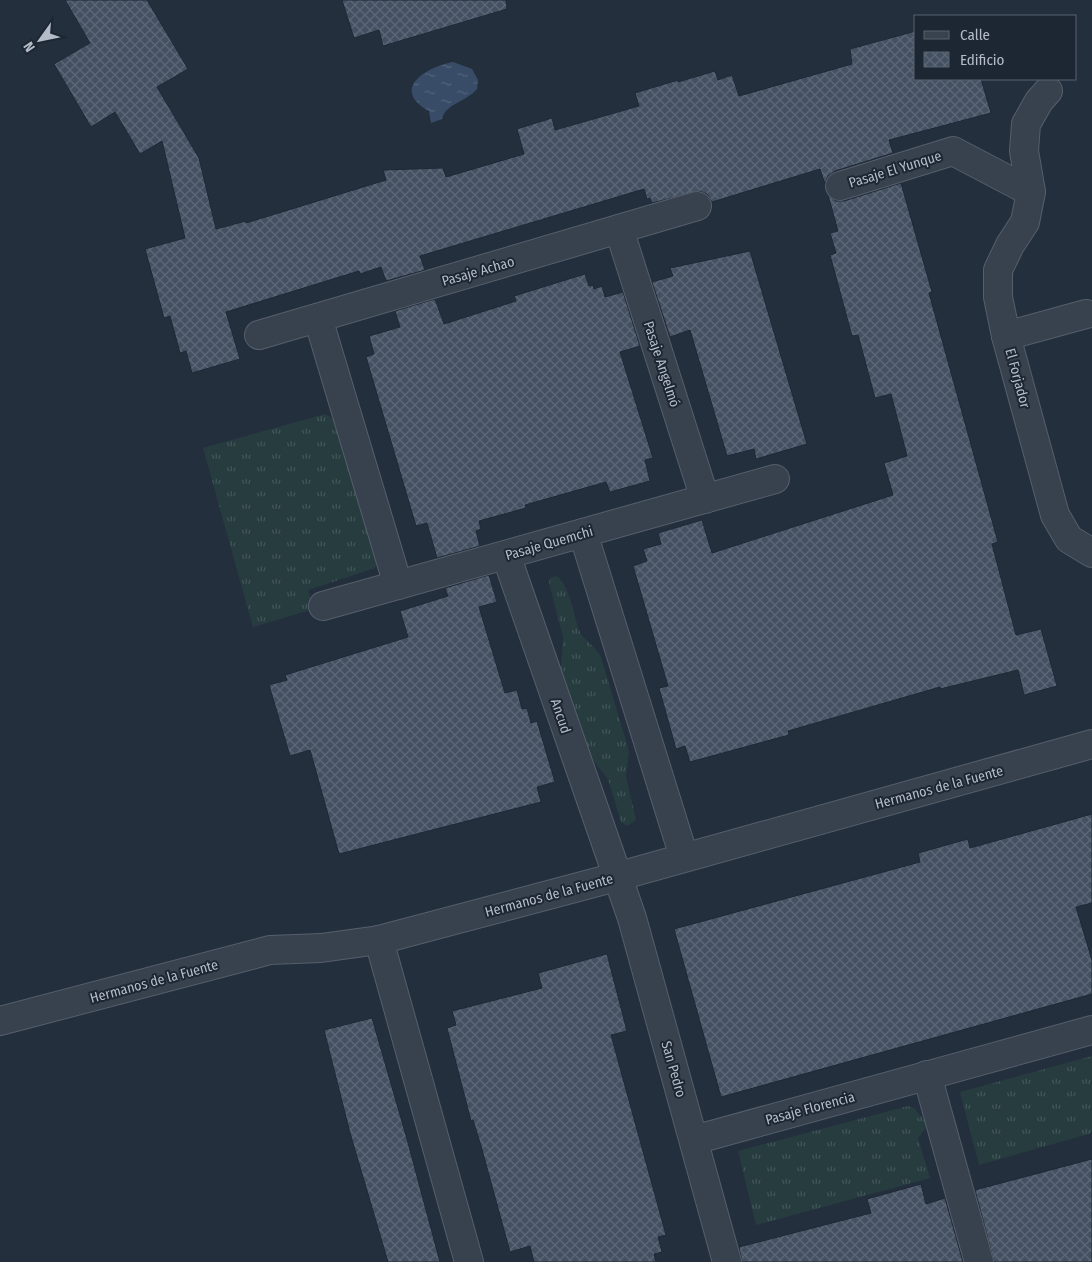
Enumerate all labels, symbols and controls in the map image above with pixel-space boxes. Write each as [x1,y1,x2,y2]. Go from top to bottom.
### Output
north arrow [15,15,65,65]
legend [914,15,1077,80]
text: Calle [960,26,990,44]
text: N [20,39,39,55]
text: Edificio [960,51,1005,69]
street label: Pasaje El Yunque [847,147,944,192]
street label: Pasaje Achao [440,253,516,290]
street label: Pasaje Angelmó [640,319,683,409]
street label: El Forjador [1001,346,1034,410]
street label: Pasaje Quemchi [503,523,595,564]
street label: Ancud [547,697,574,736]
street label: Hermanos de la Fuente [873,762,1005,813]
street label: Hermanos de la Fuente [483,870,615,921]
street label: Hermanos de la Fuente [88,956,220,1007]
street label: San Pedro [657,1039,690,1099]
street label: Pasaje Florencia [764,1088,857,1129]

